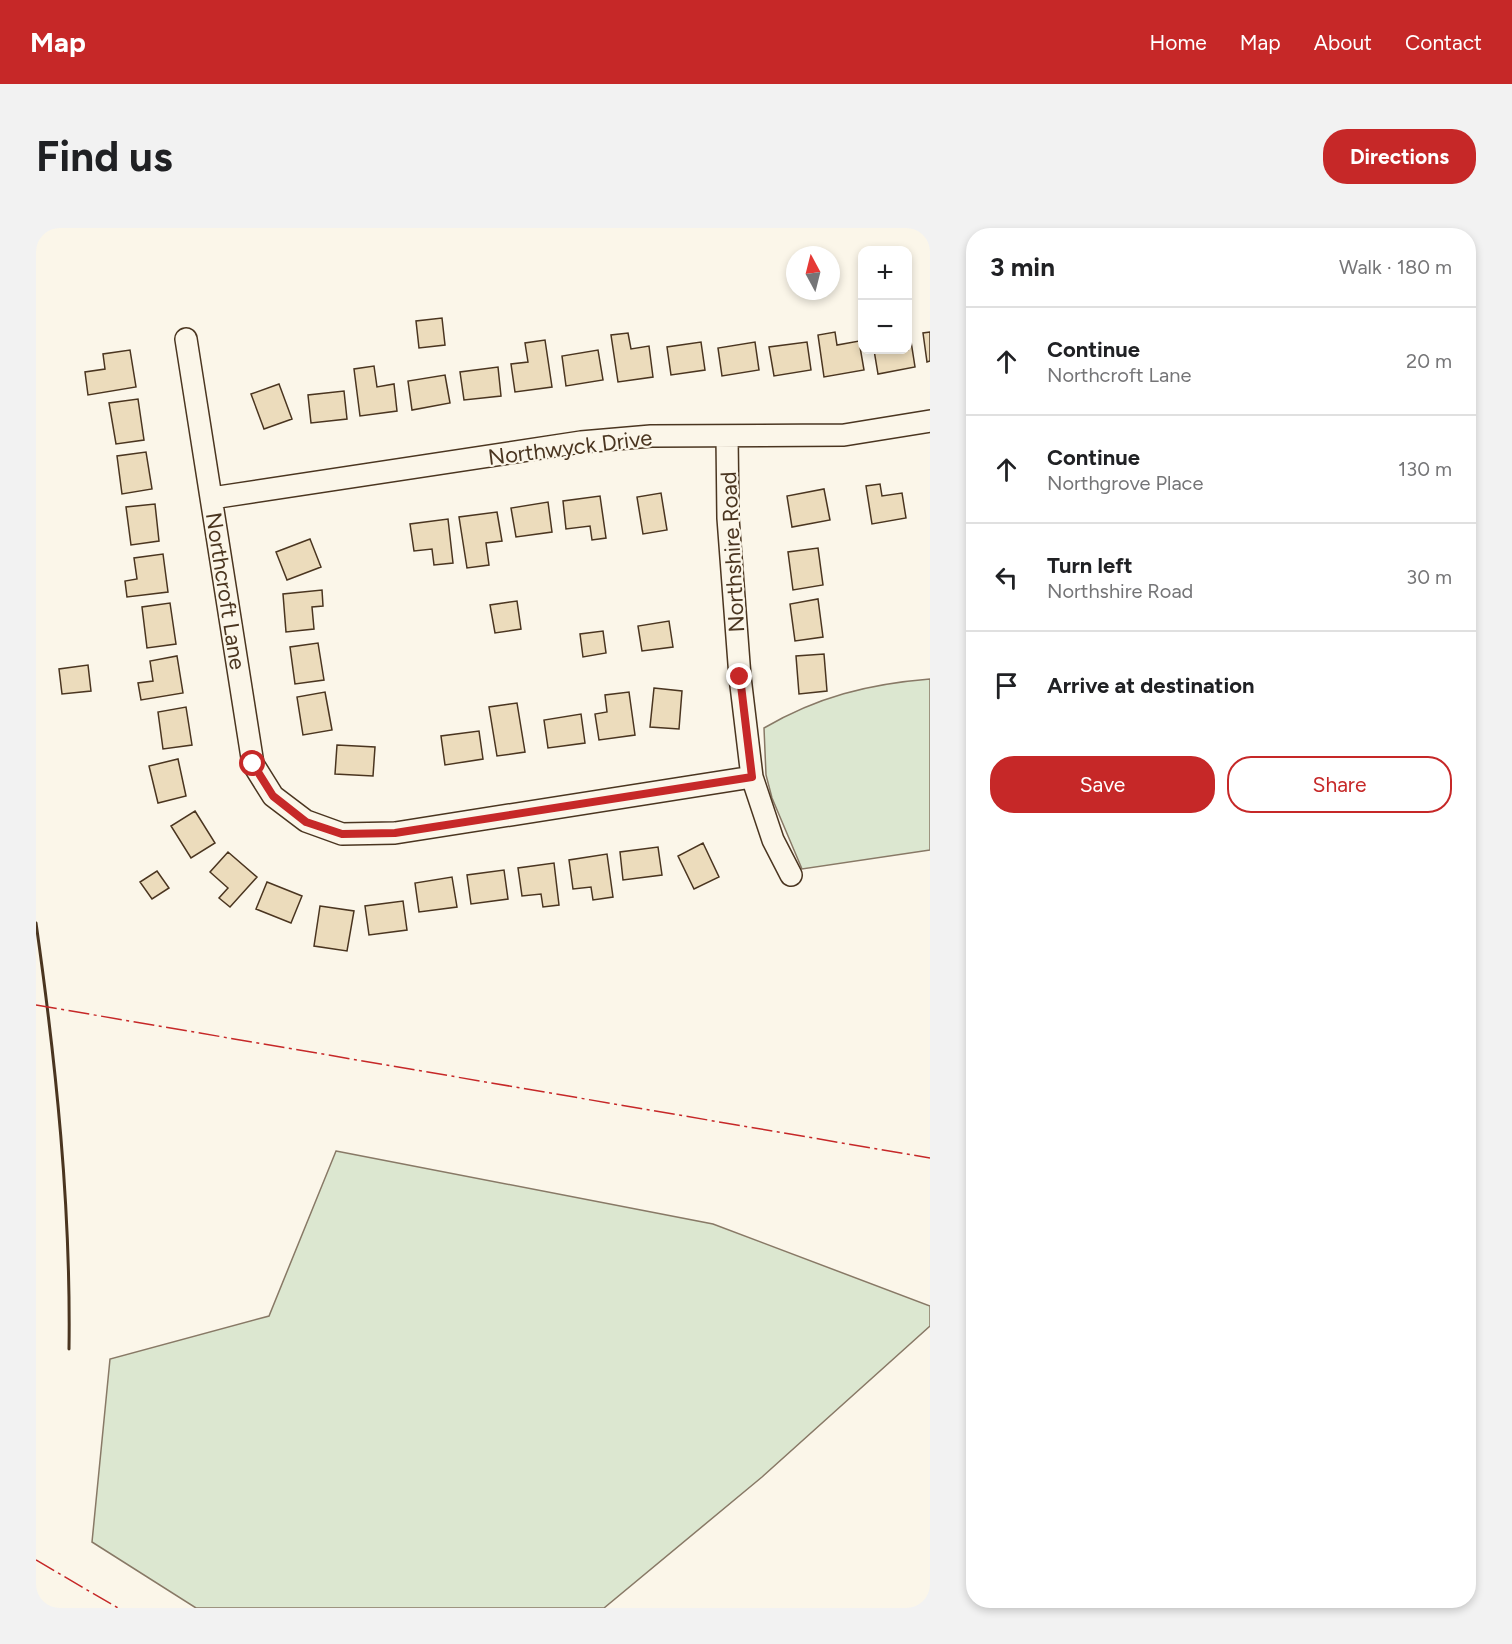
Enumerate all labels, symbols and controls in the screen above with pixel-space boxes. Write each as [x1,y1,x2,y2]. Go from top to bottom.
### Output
text: Map [30,25,86,59]
text: Home [1150,30,1207,55]
text: Map [1240,30,1281,55]
text: About [1314,30,1372,55]
text: Contact [1405,30,1482,55]
button: Directions [1323,129,1476,184]
text: Find us [36,131,173,182]
north arrow [786,246,840,300]
map controls [858,246,912,354]
button: + [858,246,912,300]
text: 3 min [990,251,1055,283]
text: Walk · 180 m [1339,255,1452,279]
button: − [858,300,912,354]
text: Continue [1047,336,1140,363]
icon: ahead [990,345,1023,378]
text: 20 m [1406,349,1452,373]
text: Northcroft Lane [1047,363,1191,387]
street label: Northwyck Drive [486,424,654,471]
text: Continue [1047,444,1140,471]
icon: ahead [990,453,1023,486]
text: 130 m [1398,457,1452,481]
street label: Northshire Road [715,471,750,633]
text: Northgrove Place [1047,471,1203,495]
street label: Northcroft Lane [200,511,251,672]
text: Turn left [1047,552,1133,579]
icon: left [990,561,1023,594]
text: 30 m [1406,565,1452,589]
text: Northshire Road [1047,579,1193,603]
route end [726,663,752,689]
icon: arrive [990,669,1023,702]
text: Arrive at destination [1047,672,1255,699]
route start [239,750,265,776]
button: Save [990,756,1215,813]
button: Share [1227,756,1452,813]

